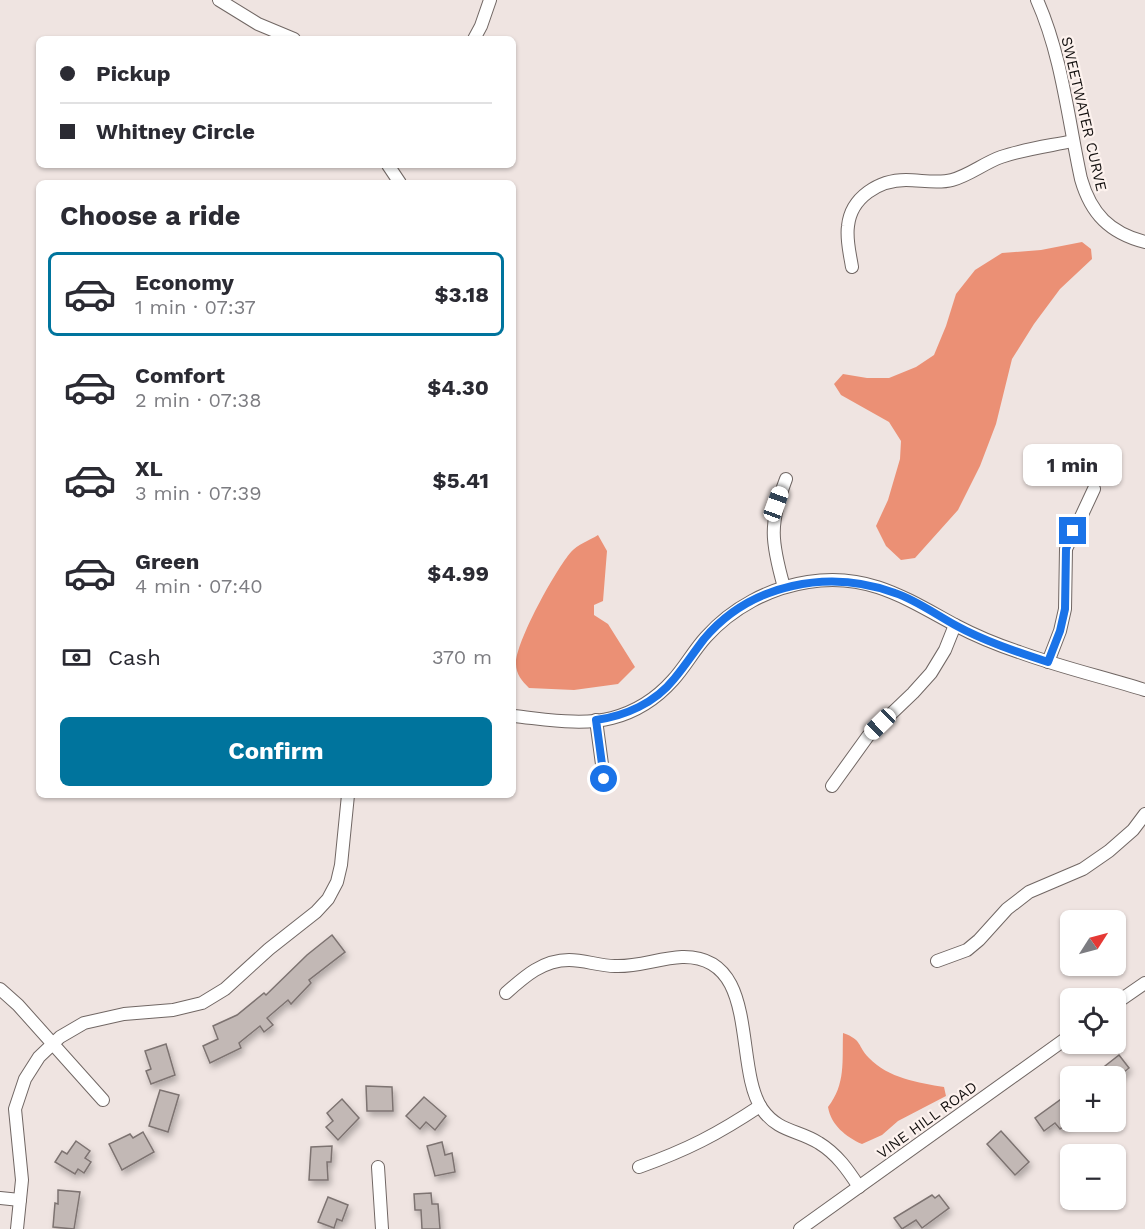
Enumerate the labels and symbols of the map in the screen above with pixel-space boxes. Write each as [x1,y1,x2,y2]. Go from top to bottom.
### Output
street label: SWEETWATER CURVE [1057,35,1111,193]
callout: 1 min [1024,444,1122,486]
car [761,484,791,524]
route end [1059,517,1086,544]
car [861,705,899,743]
route start [590,765,617,792]
north arrow [1060,910,1126,976]
street label: VINE HILL ROAD [873,1078,981,1162]

